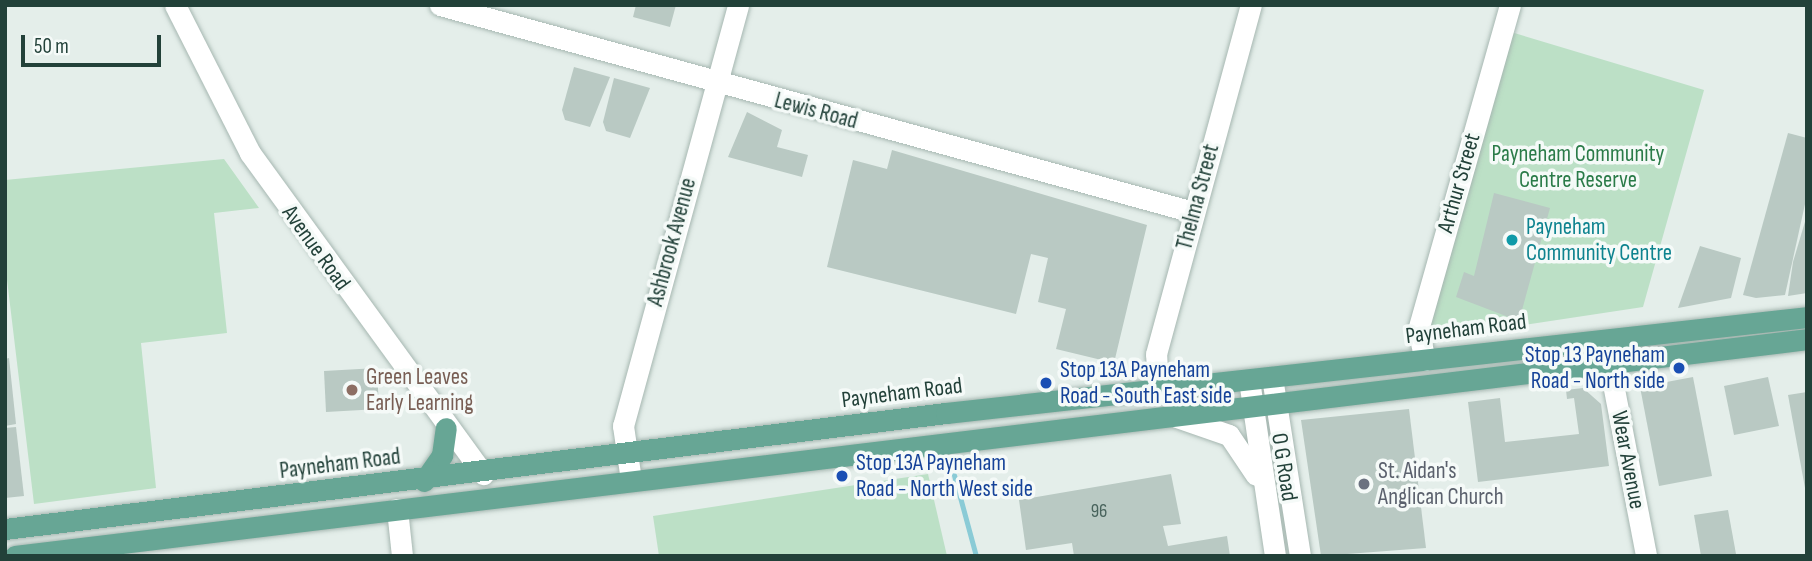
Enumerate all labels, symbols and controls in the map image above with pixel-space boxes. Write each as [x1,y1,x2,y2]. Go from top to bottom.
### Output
scale bar [24,21,164,65]
text: 50 m [34,34,69,59]
street label: Lewis Road [771,87,861,135]
street label: Arthur Street [1432,130,1486,236]
park label: Payneham Community Centre Reserve [1492,140,1664,194]
street label: Thelma Street [1171,141,1225,253]
street label: Ashbrook Avenue [642,175,702,309]
street label: Avenue Road [276,200,356,296]
place label: Payneham Community Centre [1526,213,1672,267]
marker: Payneham Community Centre [1504,232,1520,248]
street label: Payneham Road [1404,308,1528,350]
place label: Stop 13 Payneham Road - North side [1525,341,1665,395]
place label: Stop 13A Payneham Road - South East side [1060,356,1232,410]
marker: Stop 13 Payneham Road - North side [1671,360,1687,376]
place label: Green Leaves Early Learning [366,363,474,417]
street label: Payneham Road [840,372,964,414]
marker: Stop 13A Payneham Road - South East side [1038,375,1054,391]
marker: Green Leaves Early Learning [344,382,360,398]
street label: Wear Avenue [1605,409,1651,511]
street label: O G Road [1265,431,1303,503]
street label: Payneham Road [278,443,402,485]
place label: Stop 13A Payneham Road - North West side [856,449,1033,503]
place label: St. Aidan's Anglican Church [1378,457,1503,511]
marker: Stop 13A Payneham Road - North West side [834,468,850,484]
marker: St. Aidan's Anglican Church [1356,476,1372,492]
house number: 96 [1091,501,1107,523]

